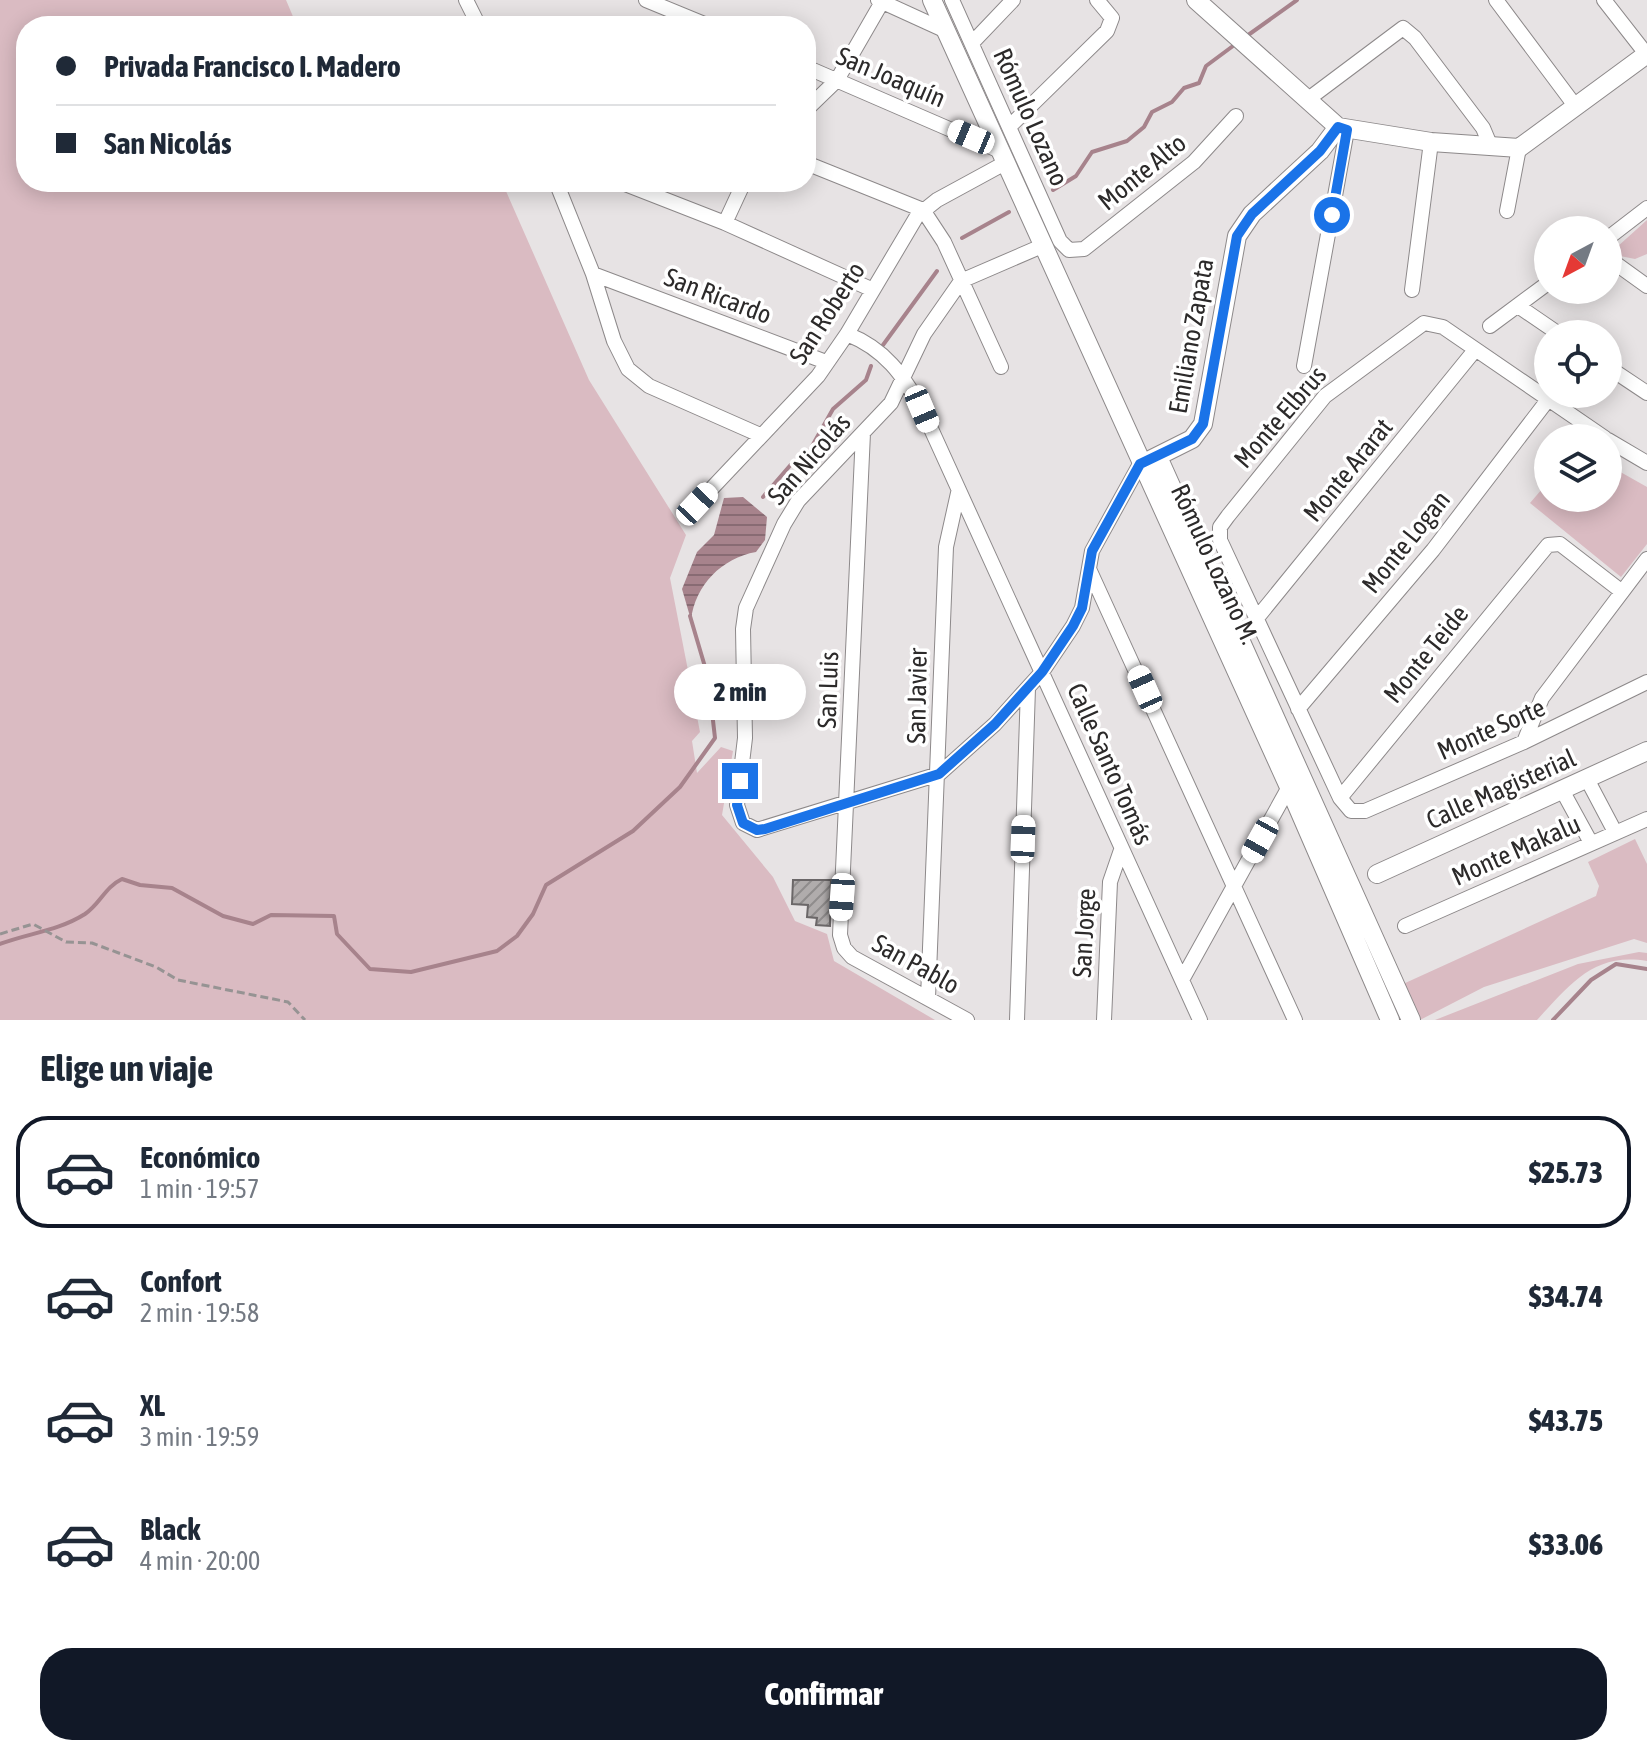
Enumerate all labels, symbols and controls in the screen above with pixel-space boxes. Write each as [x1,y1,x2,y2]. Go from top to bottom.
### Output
street label: San Joaquín [832,41,950,113]
street label: Rómulo Lozano [987,44,1075,190]
text: Privada Francisco I. Madero [104,49,401,83]
car [944,117,998,157]
text: San Nicolás [104,126,232,160]
street label: Monte Alto [1092,128,1192,216]
route start [1314,197,1350,233]
north arrow [1534,216,1622,304]
map controls [1534,216,1622,512]
street label: San Roberto [783,256,871,370]
street label: Emiliano Zapata [1163,256,1219,416]
street label: San Ricardo [660,262,776,330]
button: locate [1534,320,1622,408]
street label: Monte Elbrus [1228,360,1332,474]
car [902,382,942,436]
street label: San Nicolás [761,407,857,511]
street label: Monte Ararat [1297,413,1399,527]
button: layers [1534,424,1622,512]
car [672,478,722,530]
street label: Rómulo Lozano M. [1165,479,1265,649]
street label: Monte Logan [1356,485,1456,599]
street label: Monte Teide [1378,599,1474,709]
street label: San Javier [901,648,933,744]
street label: San Luis [812,651,844,729]
car [1124,662,1166,716]
callout: 2 min [674,665,806,721]
text: 2 min [713,677,767,707]
street label: Calle Santo Tomás [1061,679,1159,849]
street label: Monte Sorte [1433,692,1549,766]
street label: Calle Magisterial [1422,743,1580,835]
route end [722,763,758,799]
street label: Monte Makalu [1447,808,1585,892]
car [1238,813,1282,867]
car [1010,815,1036,863]
car [828,872,856,922]
street label: San Jorge [1067,888,1101,978]
street label: San Pablo [867,928,965,1000]
text: Elige un viaje [40,1047,213,1089]
icon: car [44,1136,116,1208]
text: Económico [140,1140,260,1174]
text: $25.73 [1529,1155,1603,1189]
text: 1 min · 19:57 [140,1174,259,1204]
icon: car [44,1260,116,1332]
text: Confort [140,1264,222,1298]
text: $34.74 [1529,1279,1603,1313]
text: 2 min · 19:58 [140,1298,259,1328]
icon: car [44,1384,116,1456]
text: XL [140,1388,165,1422]
text: $43.75 [1529,1403,1603,1437]
text: 3 min · 19:59 [140,1422,259,1452]
icon: car [44,1508,116,1580]
text: Black [140,1512,200,1546]
text: $33.06 [1529,1527,1603,1561]
text: 4 min · 20:00 [140,1546,260,1576]
button: Confirmar [40,1648,1607,1740]

